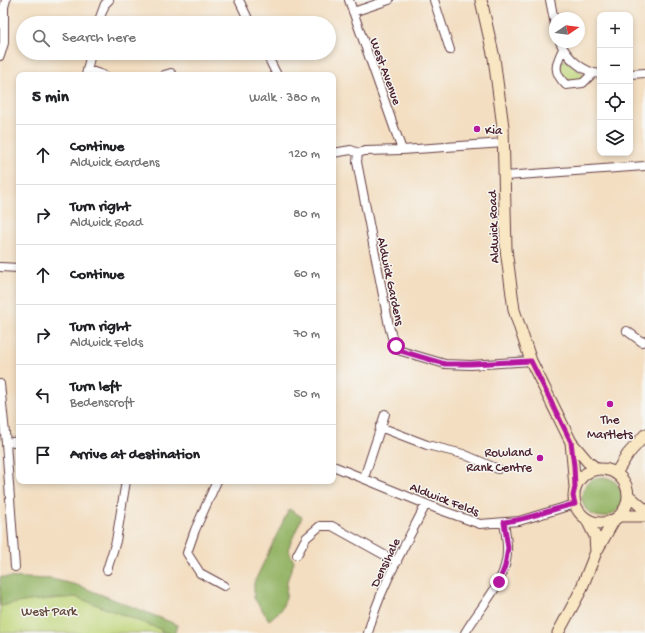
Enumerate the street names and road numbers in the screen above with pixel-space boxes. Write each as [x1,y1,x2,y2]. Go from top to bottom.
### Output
street label: West Avenue [366,36,404,108]
street label: Aldwick Road [486,189,503,264]
street label: Aldwick Gardens [373,236,406,328]
street label: Aldwick Felds [407,480,482,521]
street label: Densihale [368,536,405,591]

